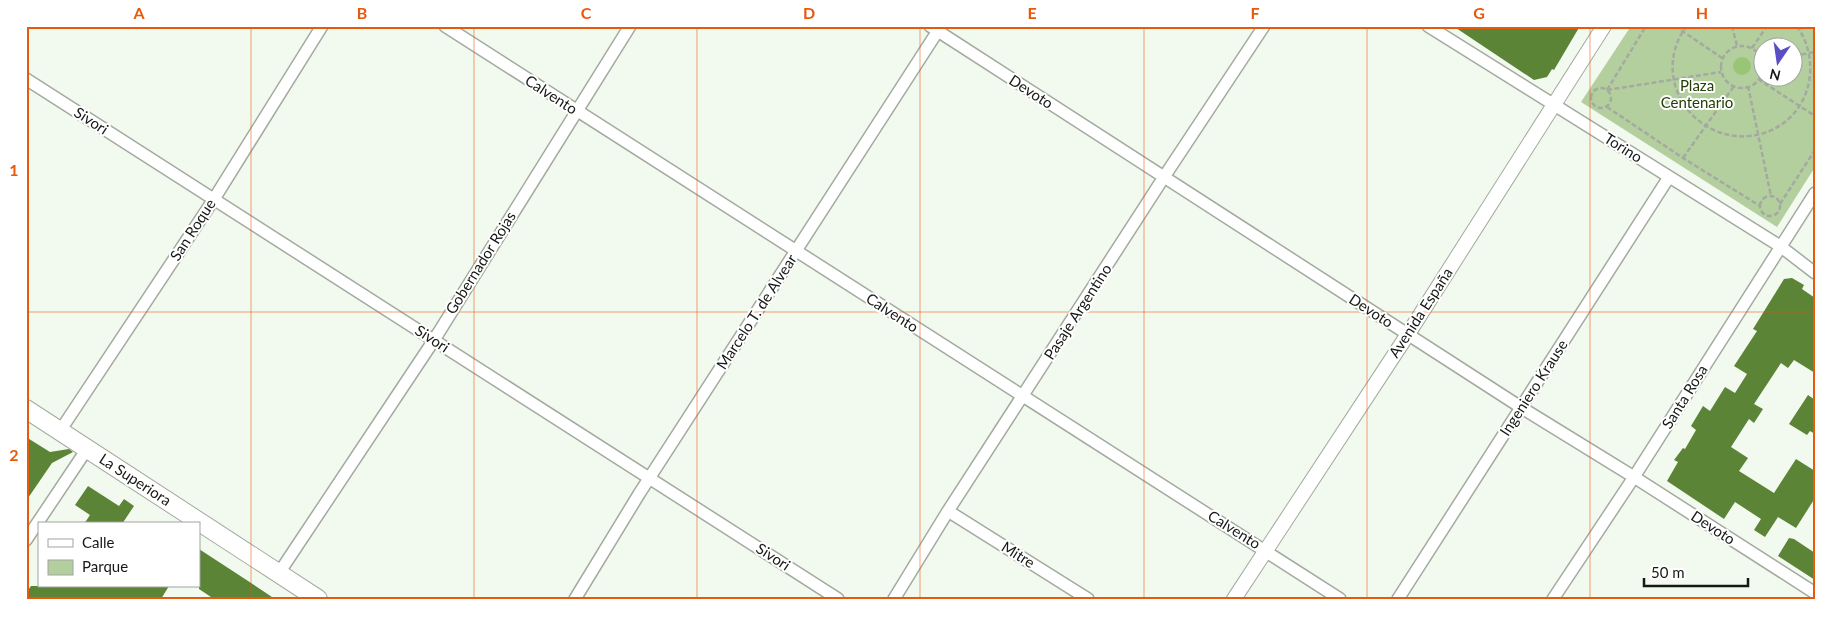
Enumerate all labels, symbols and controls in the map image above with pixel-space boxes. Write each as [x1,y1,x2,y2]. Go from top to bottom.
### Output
text: A [132,3,145,22]
text: B [357,3,367,22]
text: C [581,3,592,22]
text: D [803,3,815,22]
text: E [1027,3,1037,22]
text: F [1250,3,1260,22]
text: G [1473,3,1485,22]
text: H [1696,3,1708,22]
north arrow [1754,38,1804,88]
text: N [1768,66,1782,85]
street label: Devoto [1006,70,1057,112]
street label: Calvento [522,71,581,118]
park label: Plaza Centenario [1661,76,1733,111]
street label: Sivori [71,103,112,138]
street label: Torino [1601,129,1646,166]
text: 1 [9,160,19,179]
street label: San Roque [166,195,219,264]
street label: Gobernador Rojas [441,208,519,317]
street label: Marcelo T. de Alvear [712,250,800,372]
street label: Pasaje Argentino [1040,260,1115,363]
street label: Avenida España [1384,264,1456,361]
street label: Calvento [863,289,922,336]
street label: Devoto [1346,289,1397,331]
street label: Sivori [412,321,453,356]
street label: Ingeniero Krause [1495,336,1571,439]
street label: Santa Rosa [1657,361,1711,432]
text: 2 [9,445,19,464]
street label: La Superiora [96,449,175,509]
street label: Calvento [1205,506,1264,552]
street label: Devoto [1688,506,1739,548]
legend [38,522,200,588]
text: Calle [82,533,115,551]
street label: Mitre [999,537,1039,571]
street label: Sivori [753,539,794,574]
scale bar [1644,555,1747,587]
text: Parque [82,557,128,575]
text: 50 m [1651,563,1685,581]

